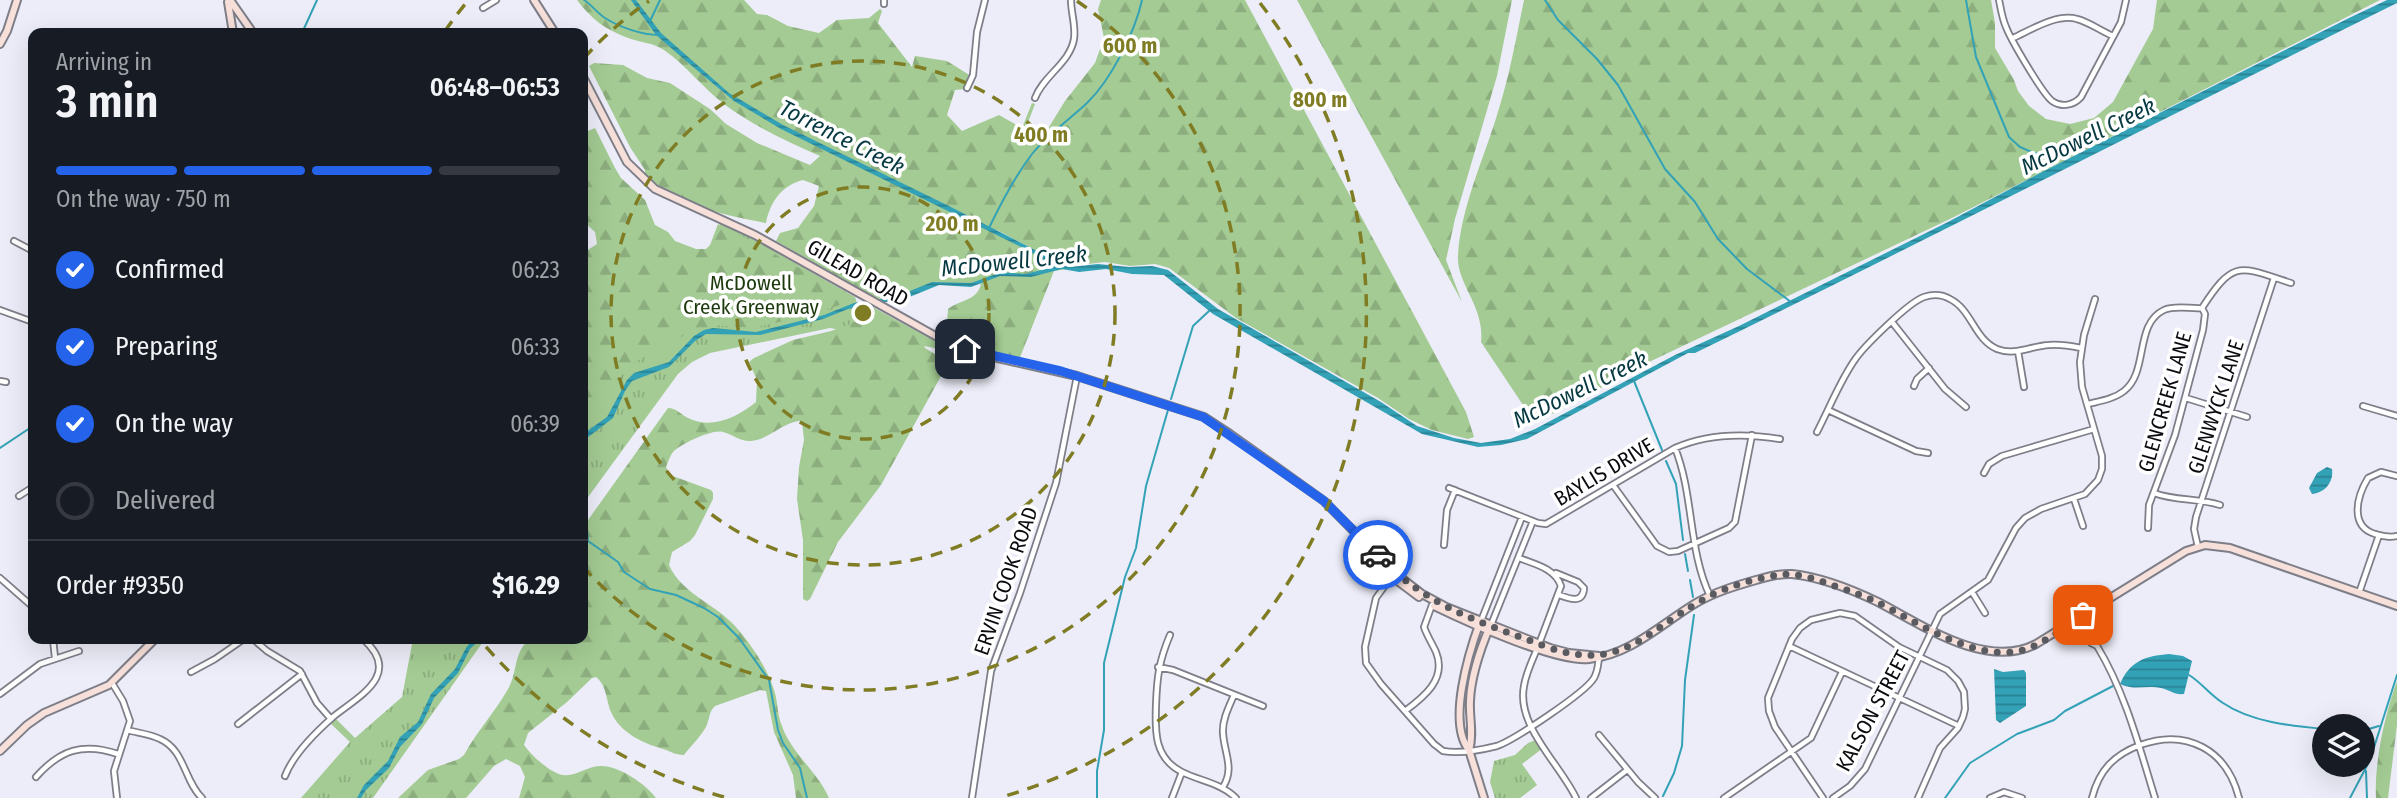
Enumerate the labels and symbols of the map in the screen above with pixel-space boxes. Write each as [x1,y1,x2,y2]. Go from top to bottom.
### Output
text: 600 m [1103,33,1157,59]
text: 800 m [1293,87,1347,113]
water label: McDowell Creek [2016,91,2160,181]
water label: Torrence Creek [775,93,909,181]
text: 400 m [1014,122,1068,148]
text: 200 m [924,211,979,237]
street label: GILEAD ROAD [803,234,913,312]
water label: McDowell Creek [940,239,1088,283]
park label: McDowell Creek Greenway [683,270,820,320]
centre of rings [851,301,875,325]
pin [935,319,995,379]
street label: GLENCREEK LANE [2133,329,2197,475]
street label: GLENWYCK LANE [2182,337,2250,477]
water label: McDowell Creek [1508,344,1652,434]
street label: BAYLIS DRIVE [1549,432,1659,512]
street label: ERVIN COOK ROAD [968,503,1044,659]
courier [1343,520,1413,590]
pin [2053,585,2113,645]
street label: KALSON STREET [1830,646,1916,776]

